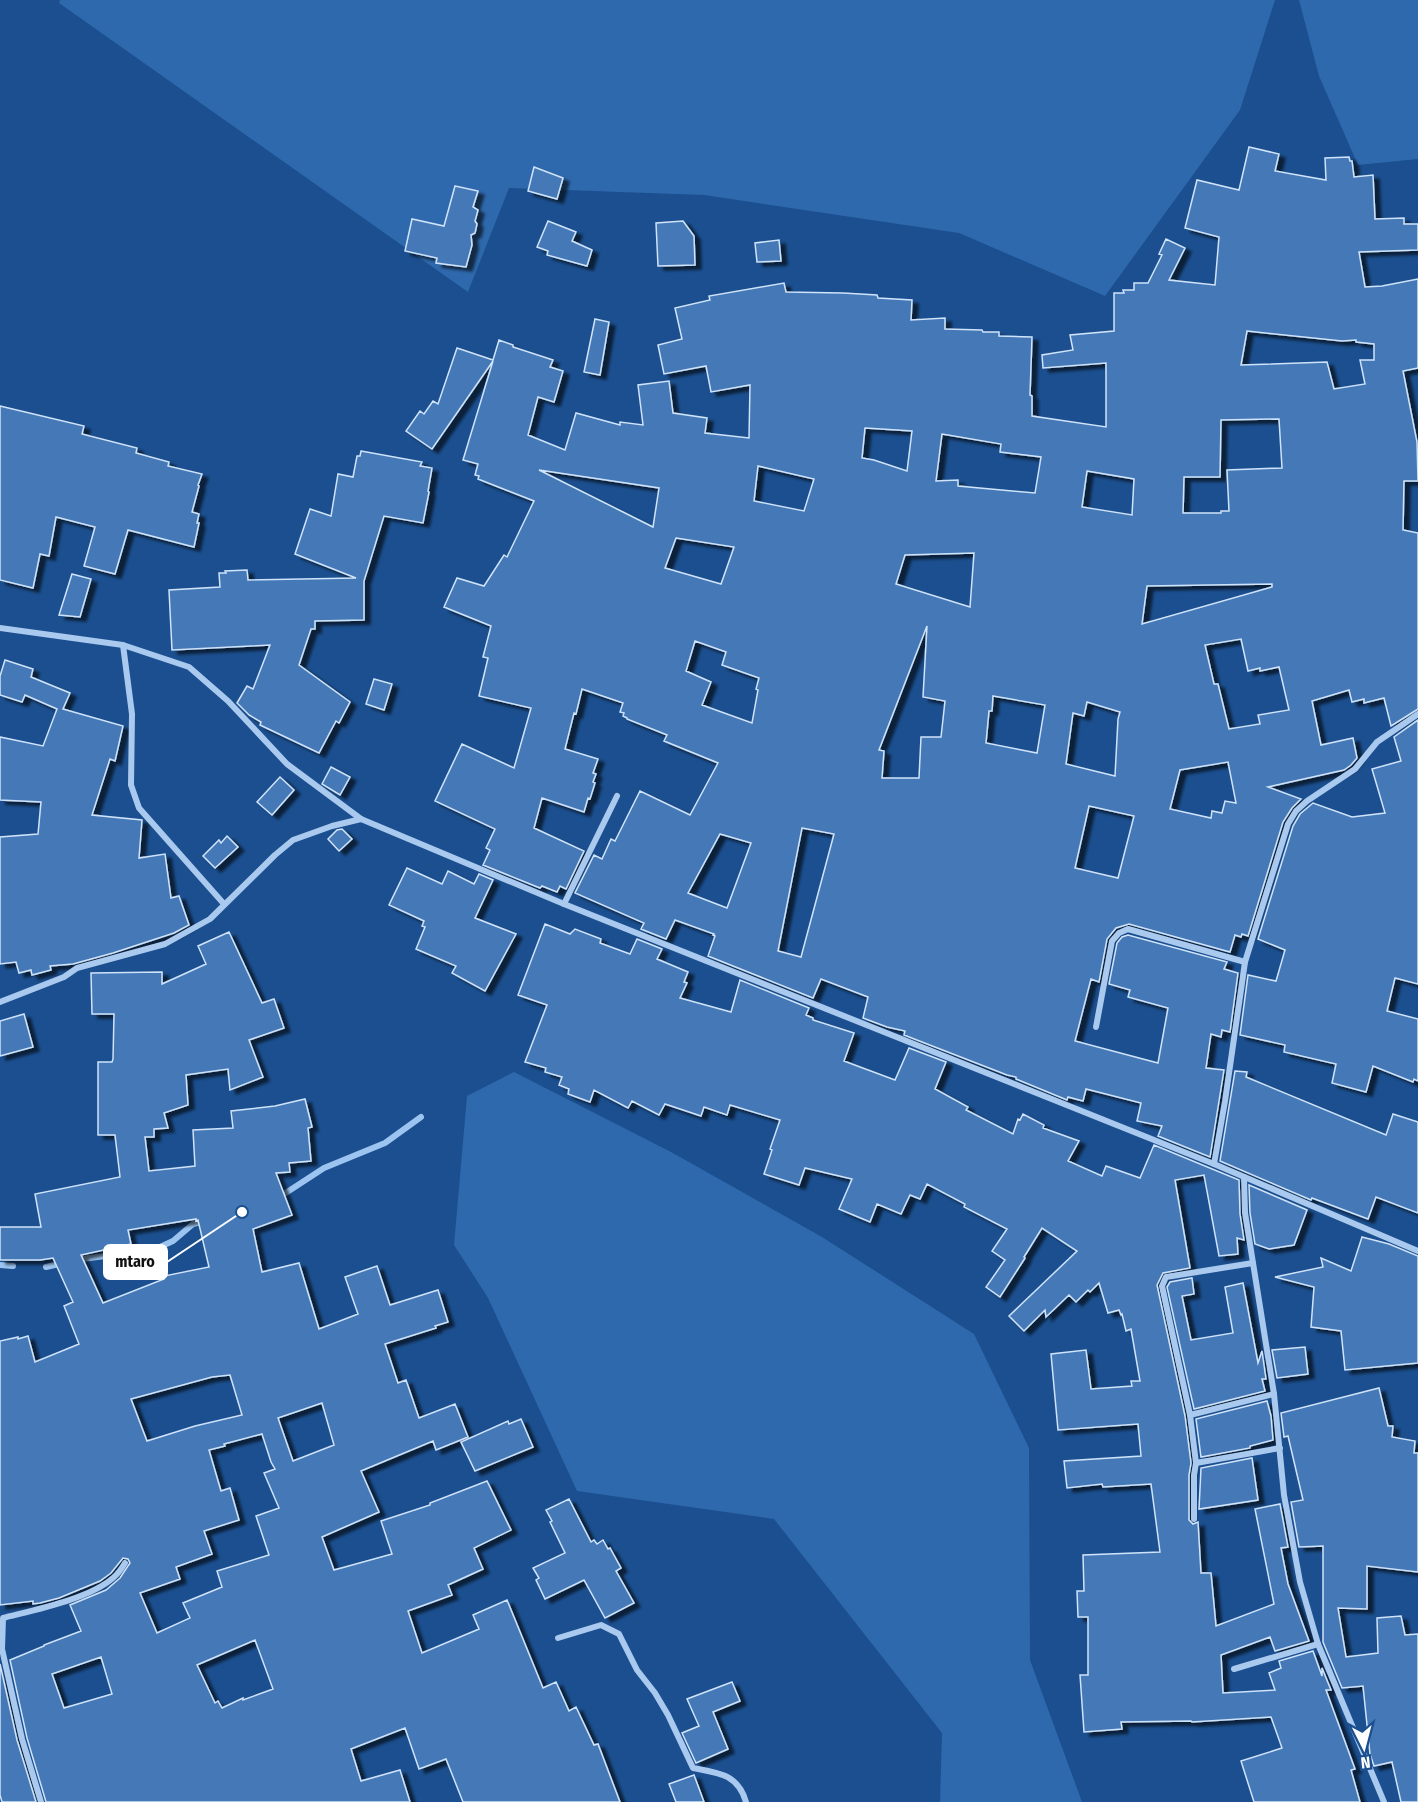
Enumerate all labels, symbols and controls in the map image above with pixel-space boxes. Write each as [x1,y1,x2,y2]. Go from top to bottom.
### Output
callout: mtaro [104,1245,167,1279]
text: mtaro [115,1252,155,1271]
north arrow [1334,1718,1394,1778]
text: N [1360,1752,1371,1772]

